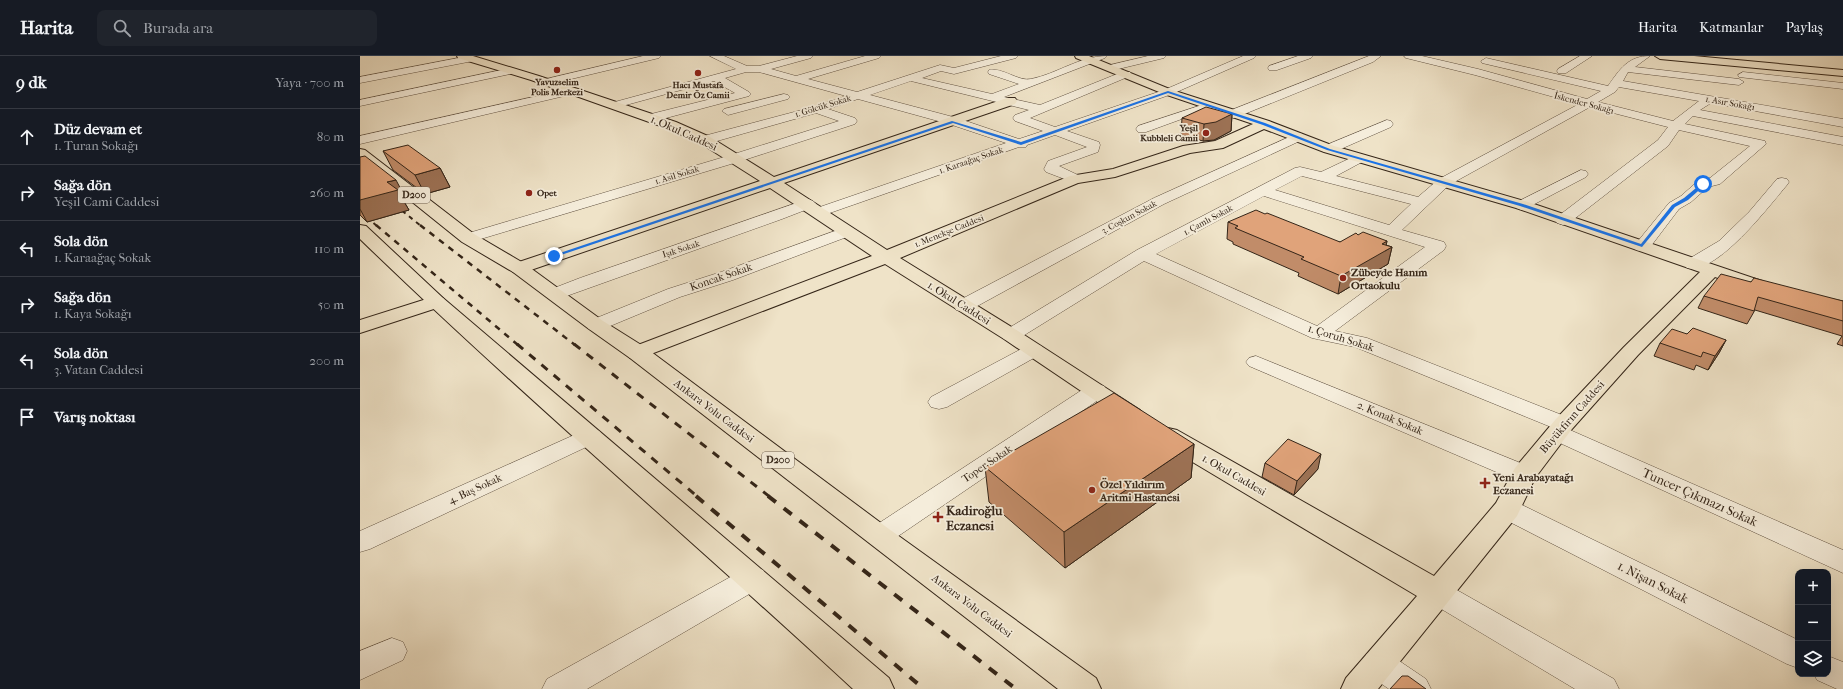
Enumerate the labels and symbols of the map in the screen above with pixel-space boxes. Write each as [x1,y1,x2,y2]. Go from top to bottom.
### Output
marker: Yavuzselim Polis Merkezi [552,65,562,75]
marker: Hacı Mustafa Demir Öz Camii [693,68,703,78]
place label: Yavuzselim Polis Merkezi [531,77,583,97]
place label: Hacı Mustafa Demir Öz Camii [666,80,730,100]
street label: İskender Sokağı [1553,90,1615,116]
street label: 1. Gölcük Sokak [794,93,853,119]
street label: 1. Asır Sokağı [1705,94,1756,112]
street label: 1. Okul Caddesi [649,113,720,154]
place label: Yeşil Kubbleli Camii [1140,123,1199,143]
marker: Yeşil Kubbleli Camii [1201,128,1211,138]
street label: 1. Karaağaç Sokak [938,144,1005,177]
street label: 1. Asil Sokak [654,163,701,186]
route start [1694,175,1712,193]
road number: D200 [398,187,430,203]
marker: Opet [524,188,534,198]
place label: Opet [537,188,558,199]
street label: 3. Coşkun Sokak [1100,198,1159,237]
street label: 1. Çamlı Sokak [1182,203,1235,237]
street label: 1. Menekşe Caddesi [913,212,986,250]
street label: Işık Sokak [661,238,702,261]
route end [545,247,563,265]
street label: Koncak Sokak [688,260,754,294]
place label: Zübeyde Hanım Ortaokulu [1351,266,1428,292]
marker: Zübeyde Hanım Ortaokulu [1338,273,1348,283]
street label: 1. Okul Caddesi [925,279,993,328]
street label: 1. Çoruh Sokak [1306,322,1376,354]
street label: Ankara Yolu Caddesi [671,376,757,446]
street label: Büyükfırın Caddesi [1537,378,1608,456]
street label: 2. Konak Sokak [1355,398,1425,438]
street label: Toper Sokak [959,442,1015,486]
street label: 1. Okul Caddesi [1200,451,1269,499]
road number: D200 [762,452,794,468]
street label: Tuncer Çıkmazı Sokak [1640,465,1760,529]
street label: 4. Baş Sokak [446,471,504,507]
place label: Yeni Arabayatağı Eczanesi [1492,471,1574,497]
place label: Özel Yıldırım Aritmi Hastanesi [1099,477,1180,504]
marker: Yeni Arabayatağı Eczanesi [1480,478,1490,488]
marker: Özel Yıldırım Aritmi Hastanesi [1087,485,1097,495]
place label: Kadiroğlu Eczanesi [946,503,1003,533]
marker: Kadiroğlu Eczanesi [933,512,943,522]
street label: 1. Nişan Sokak [1615,558,1691,607]
street label: Ankara Yolu Caddesi [929,571,1015,641]

